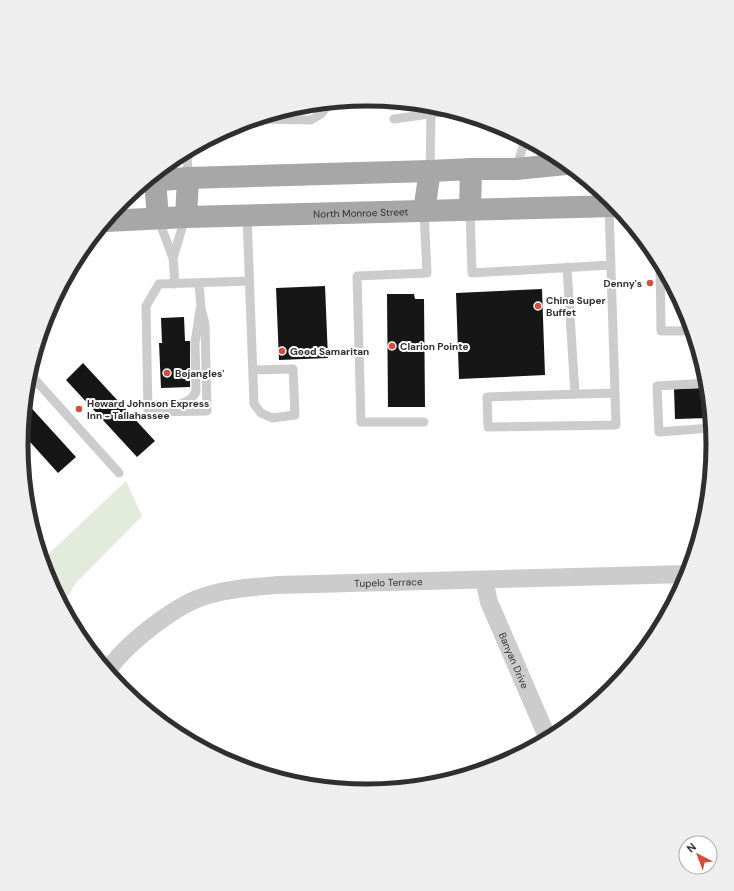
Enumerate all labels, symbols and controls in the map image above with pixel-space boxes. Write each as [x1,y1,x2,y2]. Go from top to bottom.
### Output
street label: North Monroe Street [313,205,409,220]
place label: Denny's [603,277,642,290]
marker: Denny's [645,278,655,288]
place label: China Super Buffet [546,294,606,319]
marker: China Super Buffet [533,301,543,311]
place label: Clarion Pointe [400,340,468,353]
marker: Clarion Pointe [387,341,397,351]
place label: Good Samaritan [290,345,369,358]
marker: Good Samaritan [277,346,287,356]
place label: Bojangles' [175,367,224,380]
marker: Bojangles' [162,368,172,378]
place label: Howard Johnson Express Inn - Tallahassee [87,397,209,422]
marker: Howard Johnson Express Inn - Tallahassee [74,404,84,414]
street label: Tupelo Terrace [354,575,423,589]
street label: Banyan Drive [496,630,532,691]
north arrow [678,835,718,875]
text: N [684,840,699,855]

